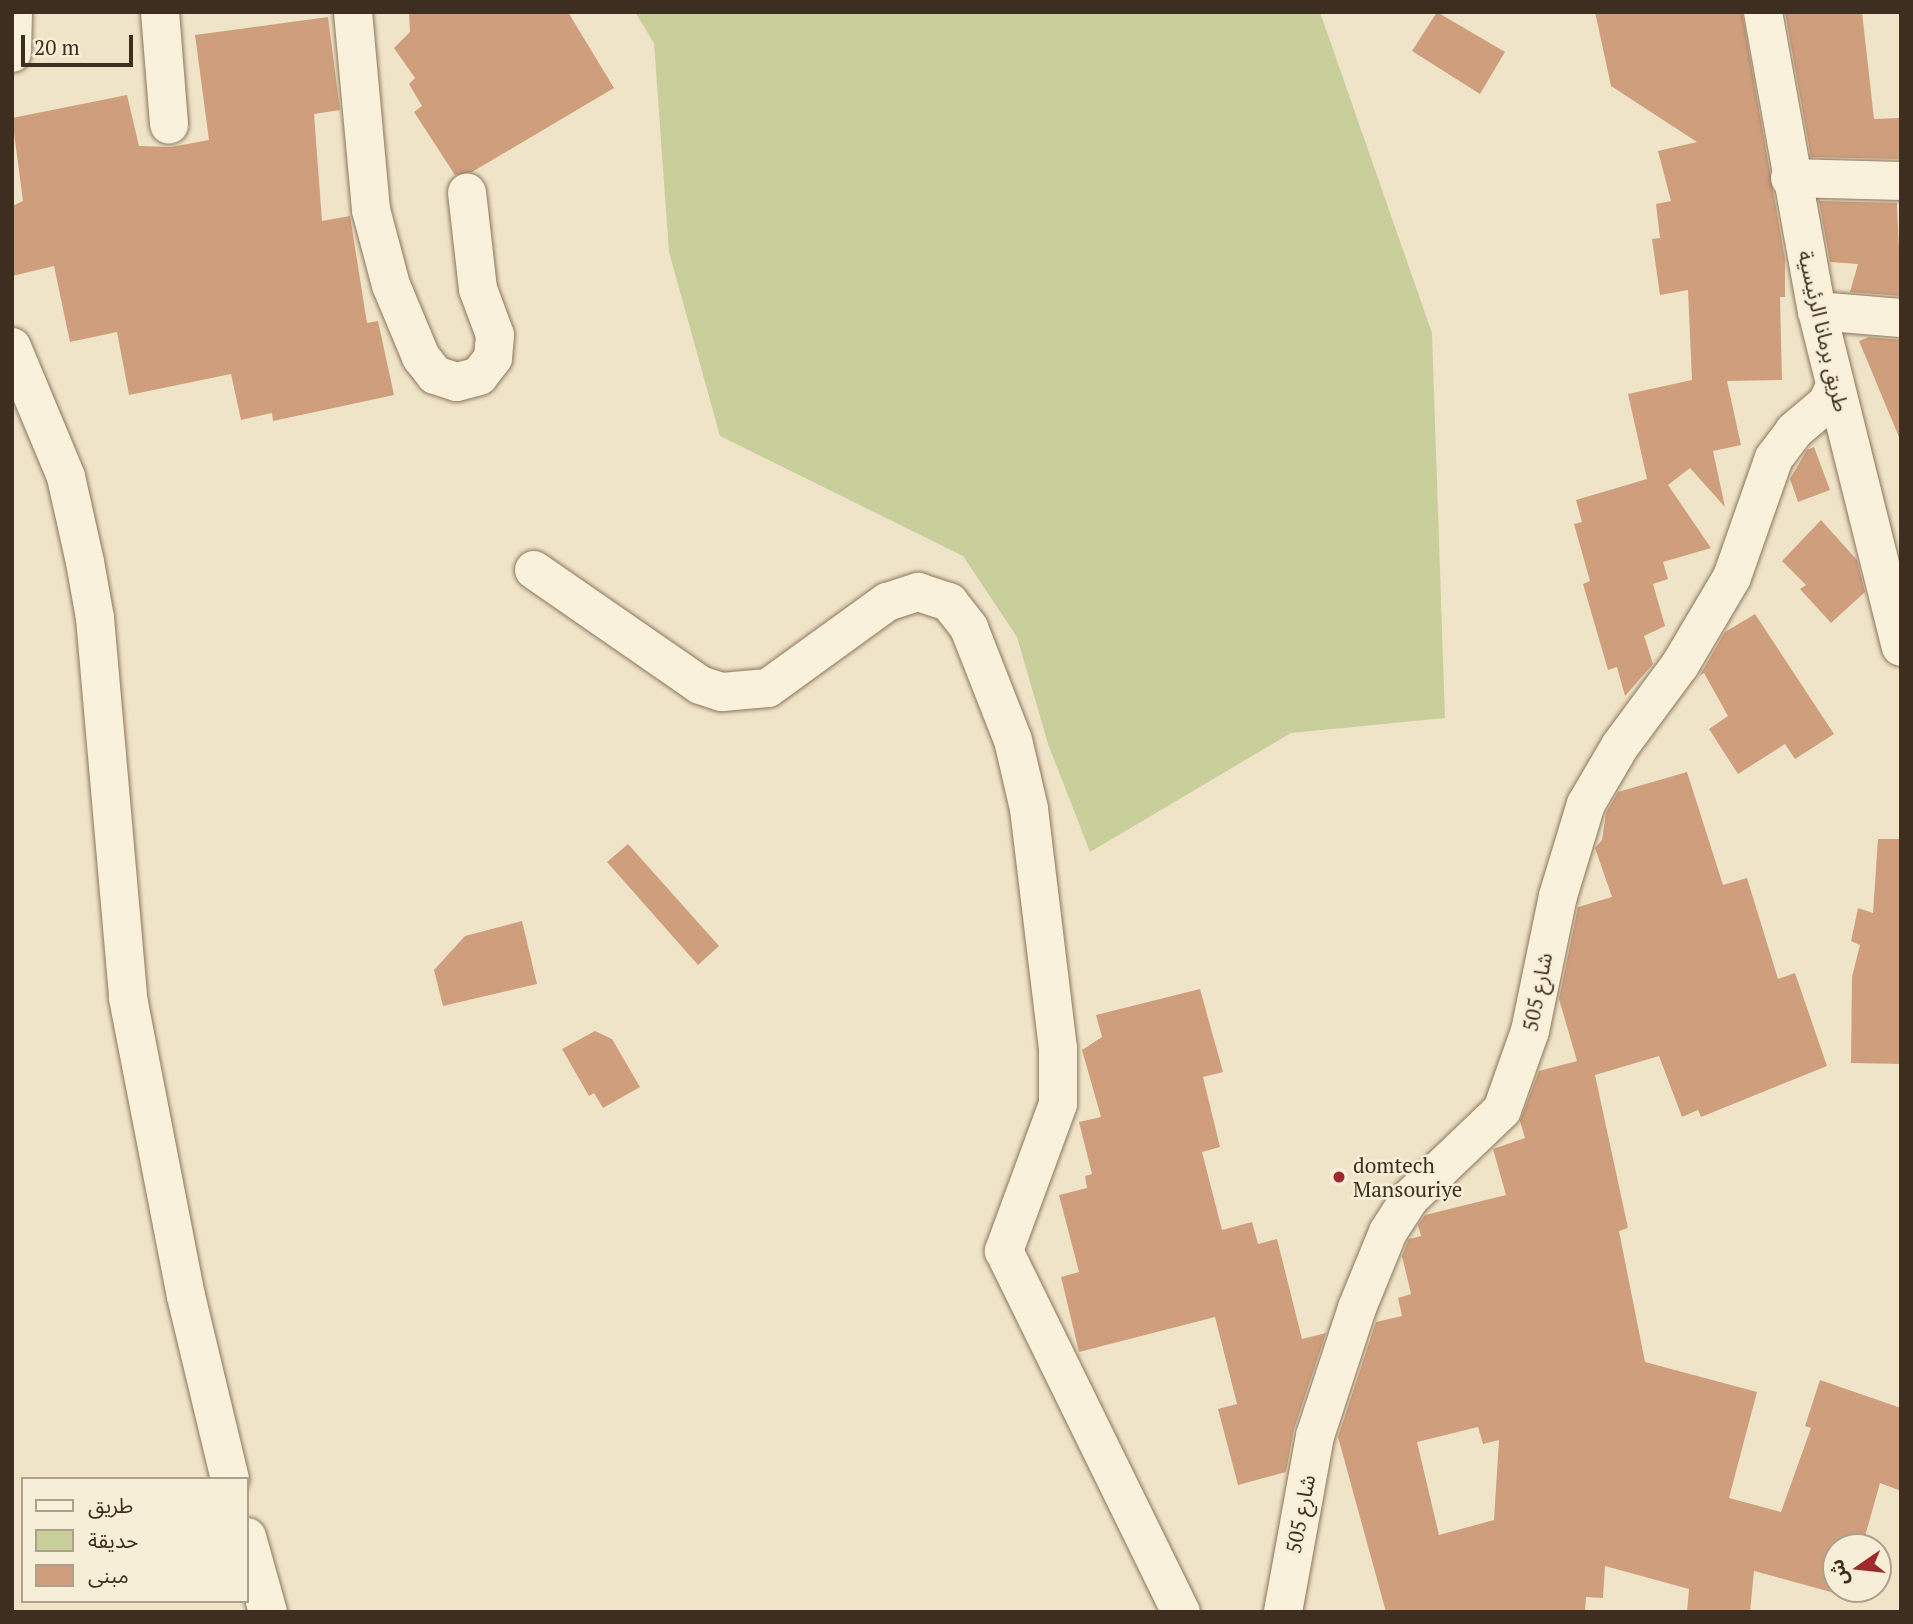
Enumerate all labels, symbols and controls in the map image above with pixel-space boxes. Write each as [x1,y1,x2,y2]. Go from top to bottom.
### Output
scale bar [24,21,136,65]
text: 20 m [34,33,80,61]
street label: طريق برمانا الرئيسية [1793,248,1855,414]
street label: شارع 505 [1517,951,1557,1033]
place label: domtech Mansouriye [1353,1152,1462,1202]
marker: domtech Mansouriye [1331,1169,1347,1185]
street label: شارع 505 [1280,1473,1320,1555]
legend [21,1477,248,1603]
text: طريق [88,1491,133,1519]
text: حديقة [88,1526,138,1554]
north arrow [1822,1533,1892,1603]
text: ش [1823,1557,1853,1588]
text: مبنى [88,1561,129,1589]

